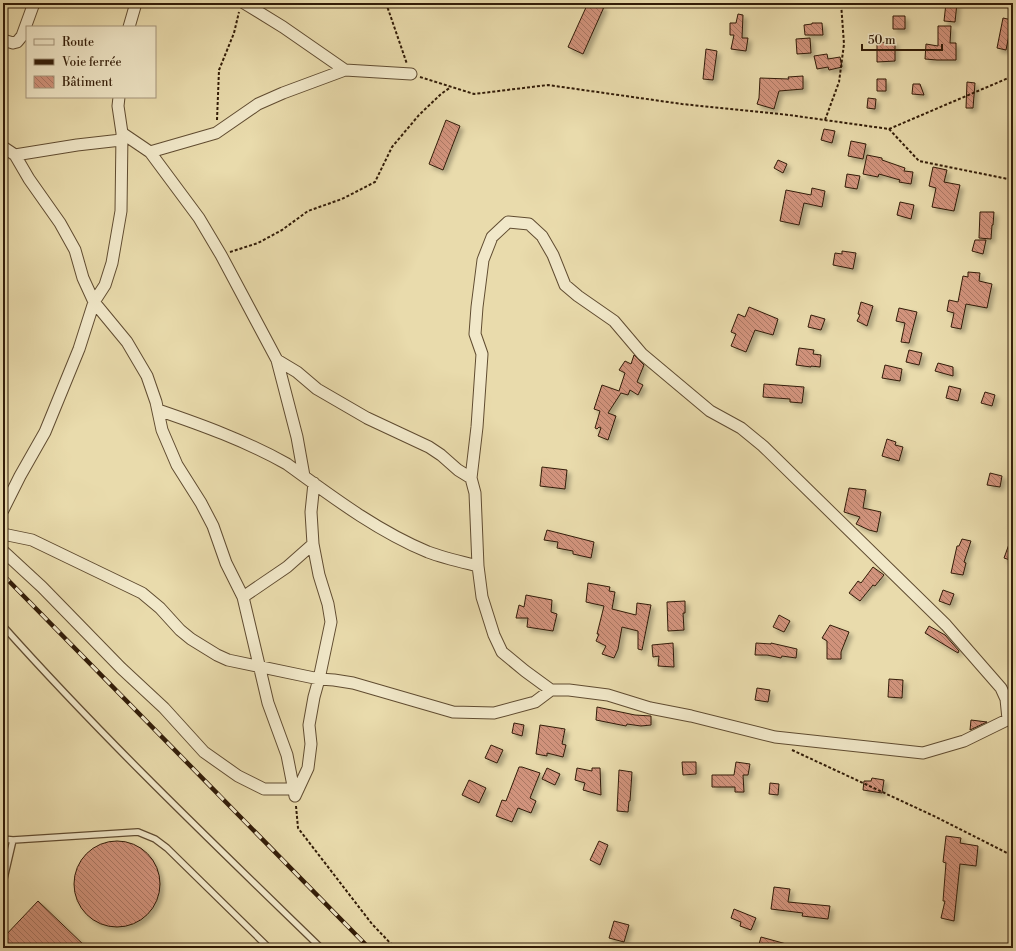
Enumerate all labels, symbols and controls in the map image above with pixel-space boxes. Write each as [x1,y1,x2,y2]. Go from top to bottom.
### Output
legend [26,26,156,98]
scale bar [862,26,942,52]
text: 50 m [868,33,896,48]
text: Route [62,35,94,50]
text: Voie ferrée [61,55,122,70]
text: Bâtiment [61,75,113,90]

